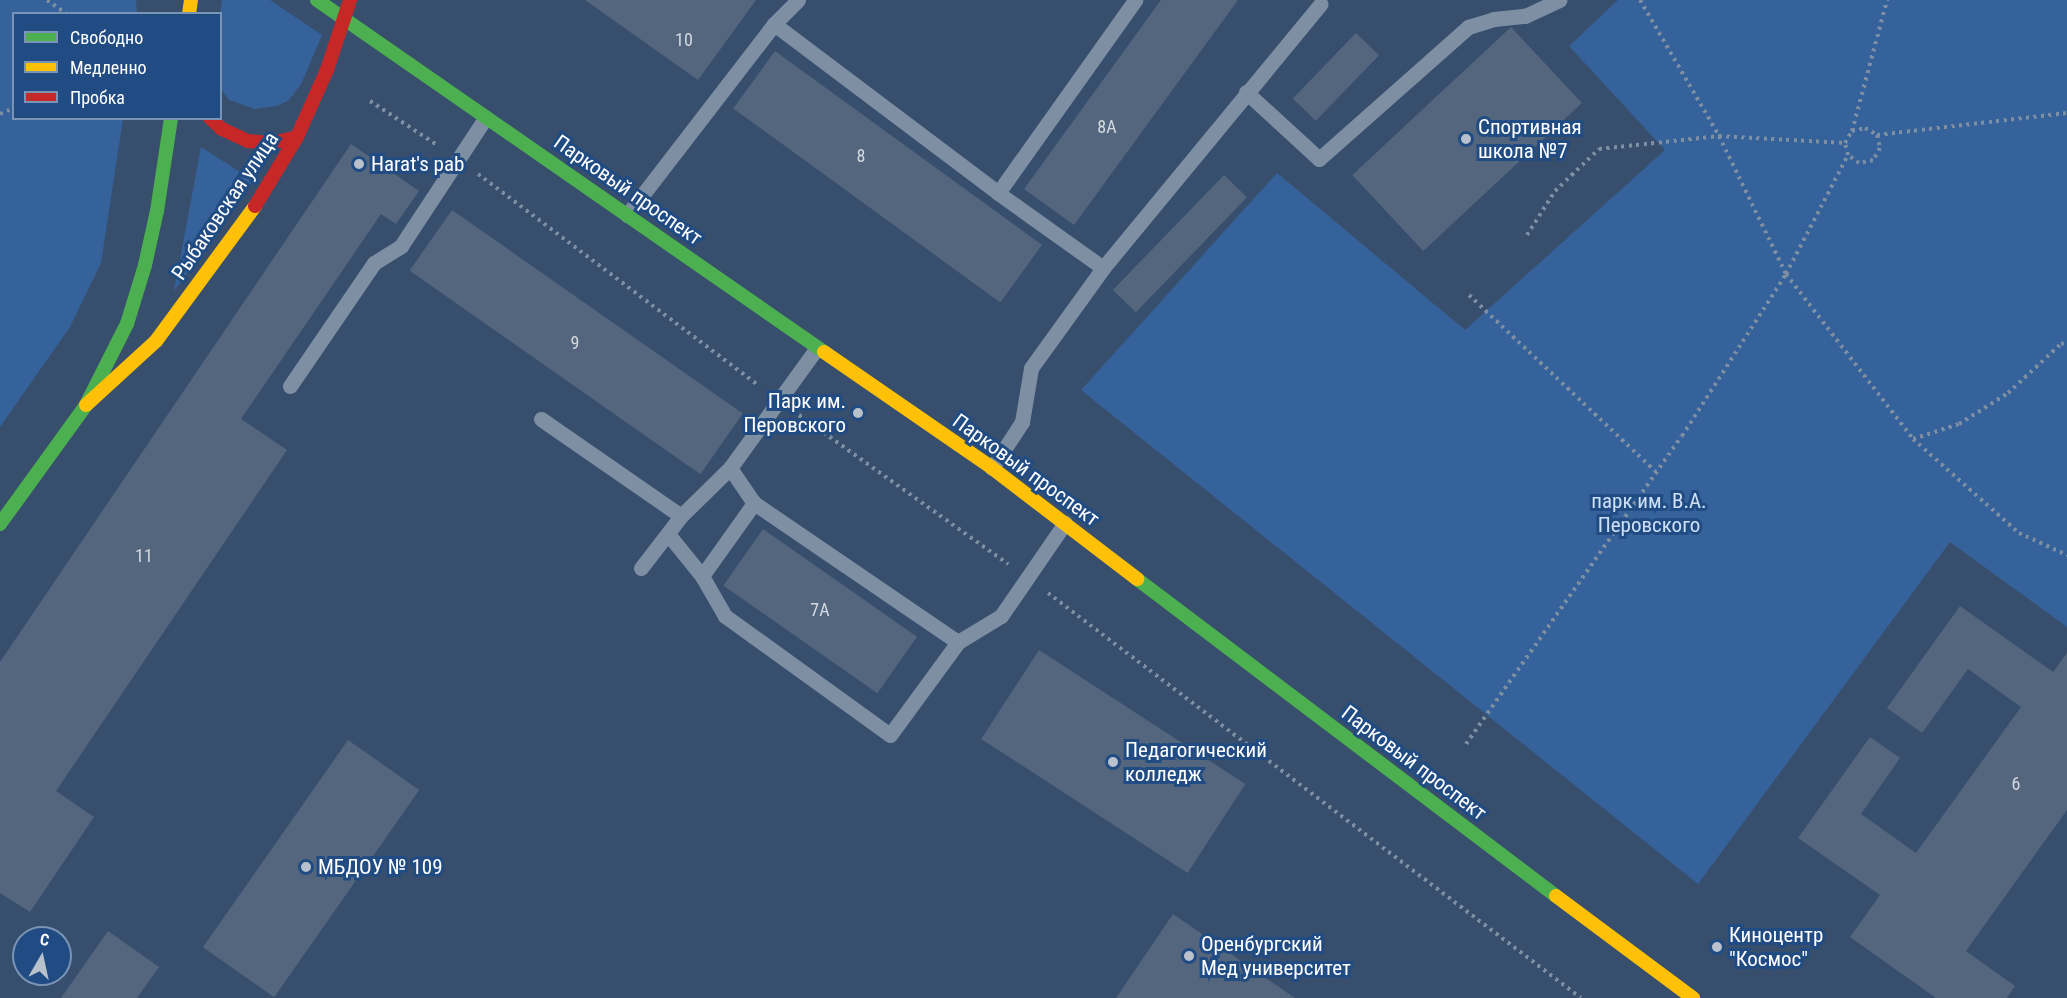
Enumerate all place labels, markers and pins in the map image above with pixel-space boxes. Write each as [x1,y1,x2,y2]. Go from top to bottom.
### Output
place label: Спортивная школа №7 [1478,114,1582,164]
marker: Спортивная школа №7 [1459,132,1473,146]
place label: Harat's pab [371,151,464,177]
marker: Harat's pab [352,157,366,171]
place label: Парк им. Перовского [743,388,846,438]
marker: Парк им. Перовского [851,406,865,420]
place label: Педагогический колледж [1125,737,1267,787]
marker: Педагогический колледж [1106,755,1120,769]
place label: МБДОУ № 109 [318,854,443,880]
marker: МБДОУ № 109 [299,860,313,874]
place label: Киноцентр "Космос" [1729,922,1823,972]
place label: Оренбургский Мед университет [1201,931,1351,981]
marker: Киноцентр "Космос" [1710,940,1724,954]
marker: Оренбургский Мед университет [1182,949,1196,963]

